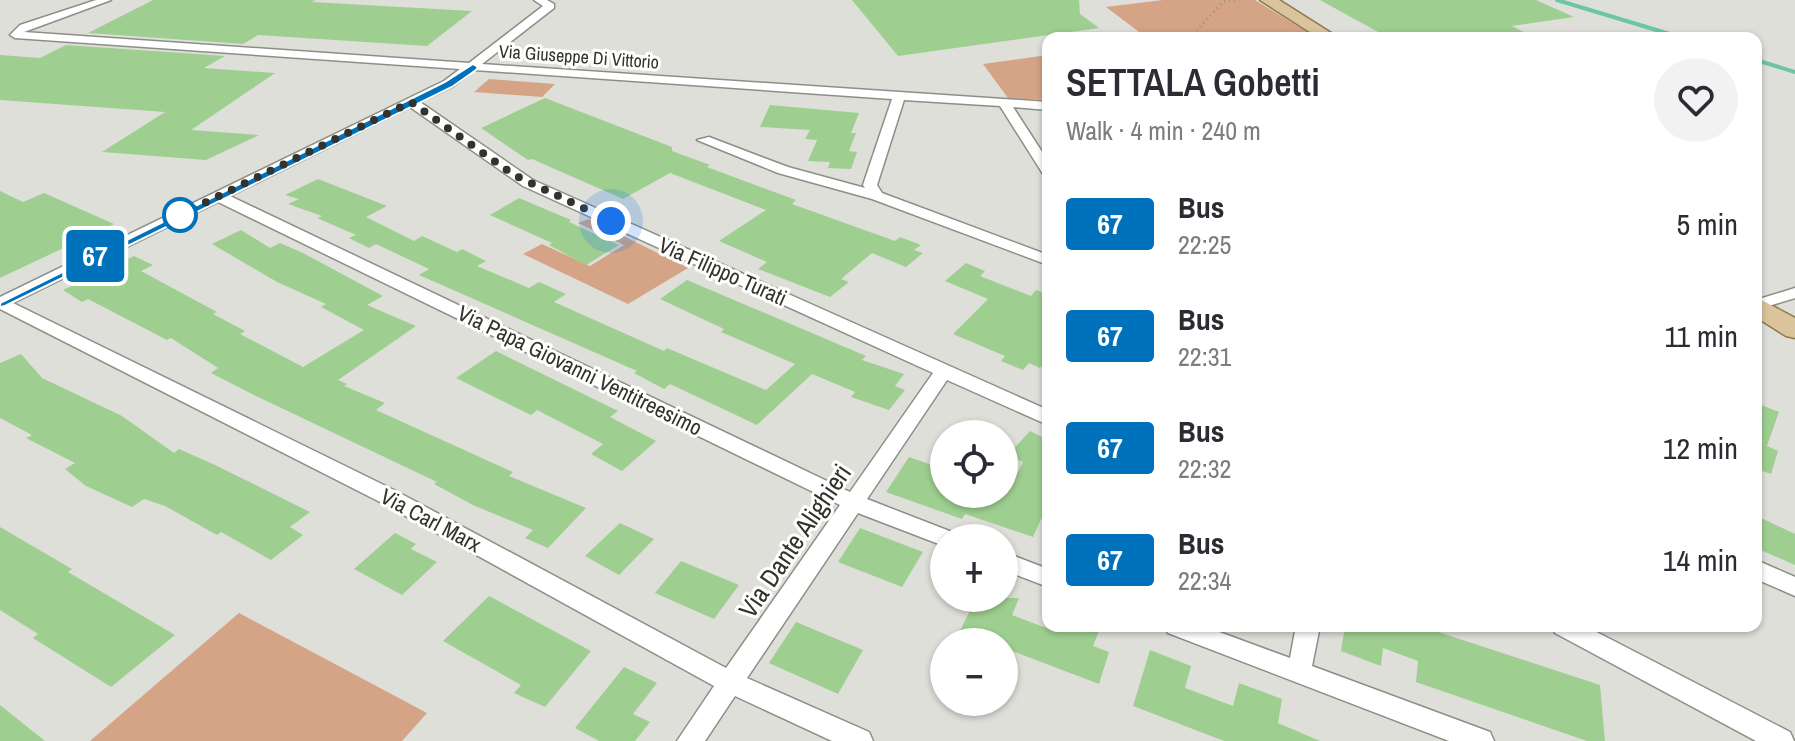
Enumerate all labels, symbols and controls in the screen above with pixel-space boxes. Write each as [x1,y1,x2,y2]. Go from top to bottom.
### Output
street label: Via Giuseppe Di Vittorio [498,38,660,75]
text: SETTALA Gobetti [1066,57,1320,108]
button: heart [1654,58,1738,142]
text: Walk · 4 min · 240 m [1066,113,1261,148]
text: Bus [1178,187,1224,227]
unlabelled marker [163,198,197,232]
your location [591,201,631,241]
text: 5 min [1676,204,1738,244]
text: 67 [1097,205,1123,243]
text: 22:25 [1178,227,1231,262]
street label: Via Filippo Turati [654,229,792,313]
line badge: 67 [59,230,131,282]
text: 67 [82,237,108,275]
street label: Via Papa Giovanni Ventitreesimo [453,298,707,442]
text: Bus [1178,299,1224,339]
text: 11 min [1665,316,1738,356]
text: 67 [1097,317,1123,355]
text: 22:31 [1178,339,1231,374]
text: Bus [1178,411,1224,451]
map controls [930,420,1018,716]
button: locate [930,420,1018,508]
text: 12 min [1663,428,1738,468]
text: 67 [1097,429,1123,467]
text: 22:32 [1178,451,1231,486]
street label: Via Dante Alighieri [730,457,859,625]
street label: Via Carl Marx [375,481,487,559]
text: Bus [1178,523,1224,563]
button: + [930,524,1018,612]
text: 14 min [1663,540,1738,580]
text: 67 [1097,541,1123,579]
text: 22:34 [1178,563,1231,598]
button: − [930,628,1018,716]

